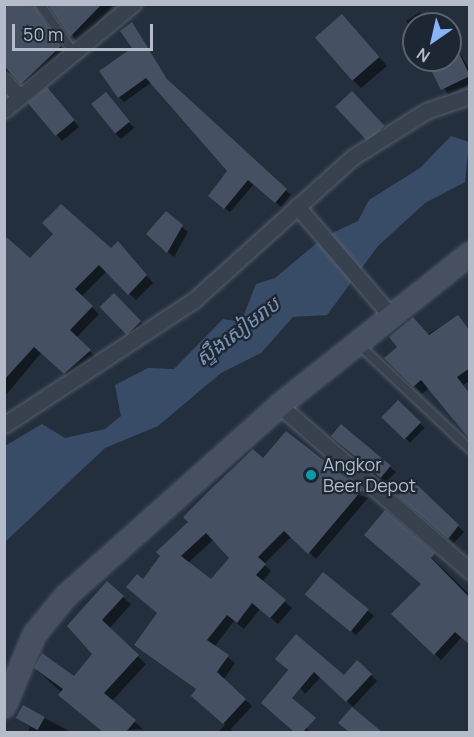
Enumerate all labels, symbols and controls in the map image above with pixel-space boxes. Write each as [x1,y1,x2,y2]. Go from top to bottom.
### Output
scale bar [15,12,156,50]
north arrow [402,12,462,72]
text: 50 m [23,22,63,46]
text: N [412,43,434,68]
water label: ស្ទឹងសៀមរាប [190,292,284,370]
place label: Angkor Beer Depot [323,454,416,496]
marker: Angkor Beer Depot [304,468,318,482]

